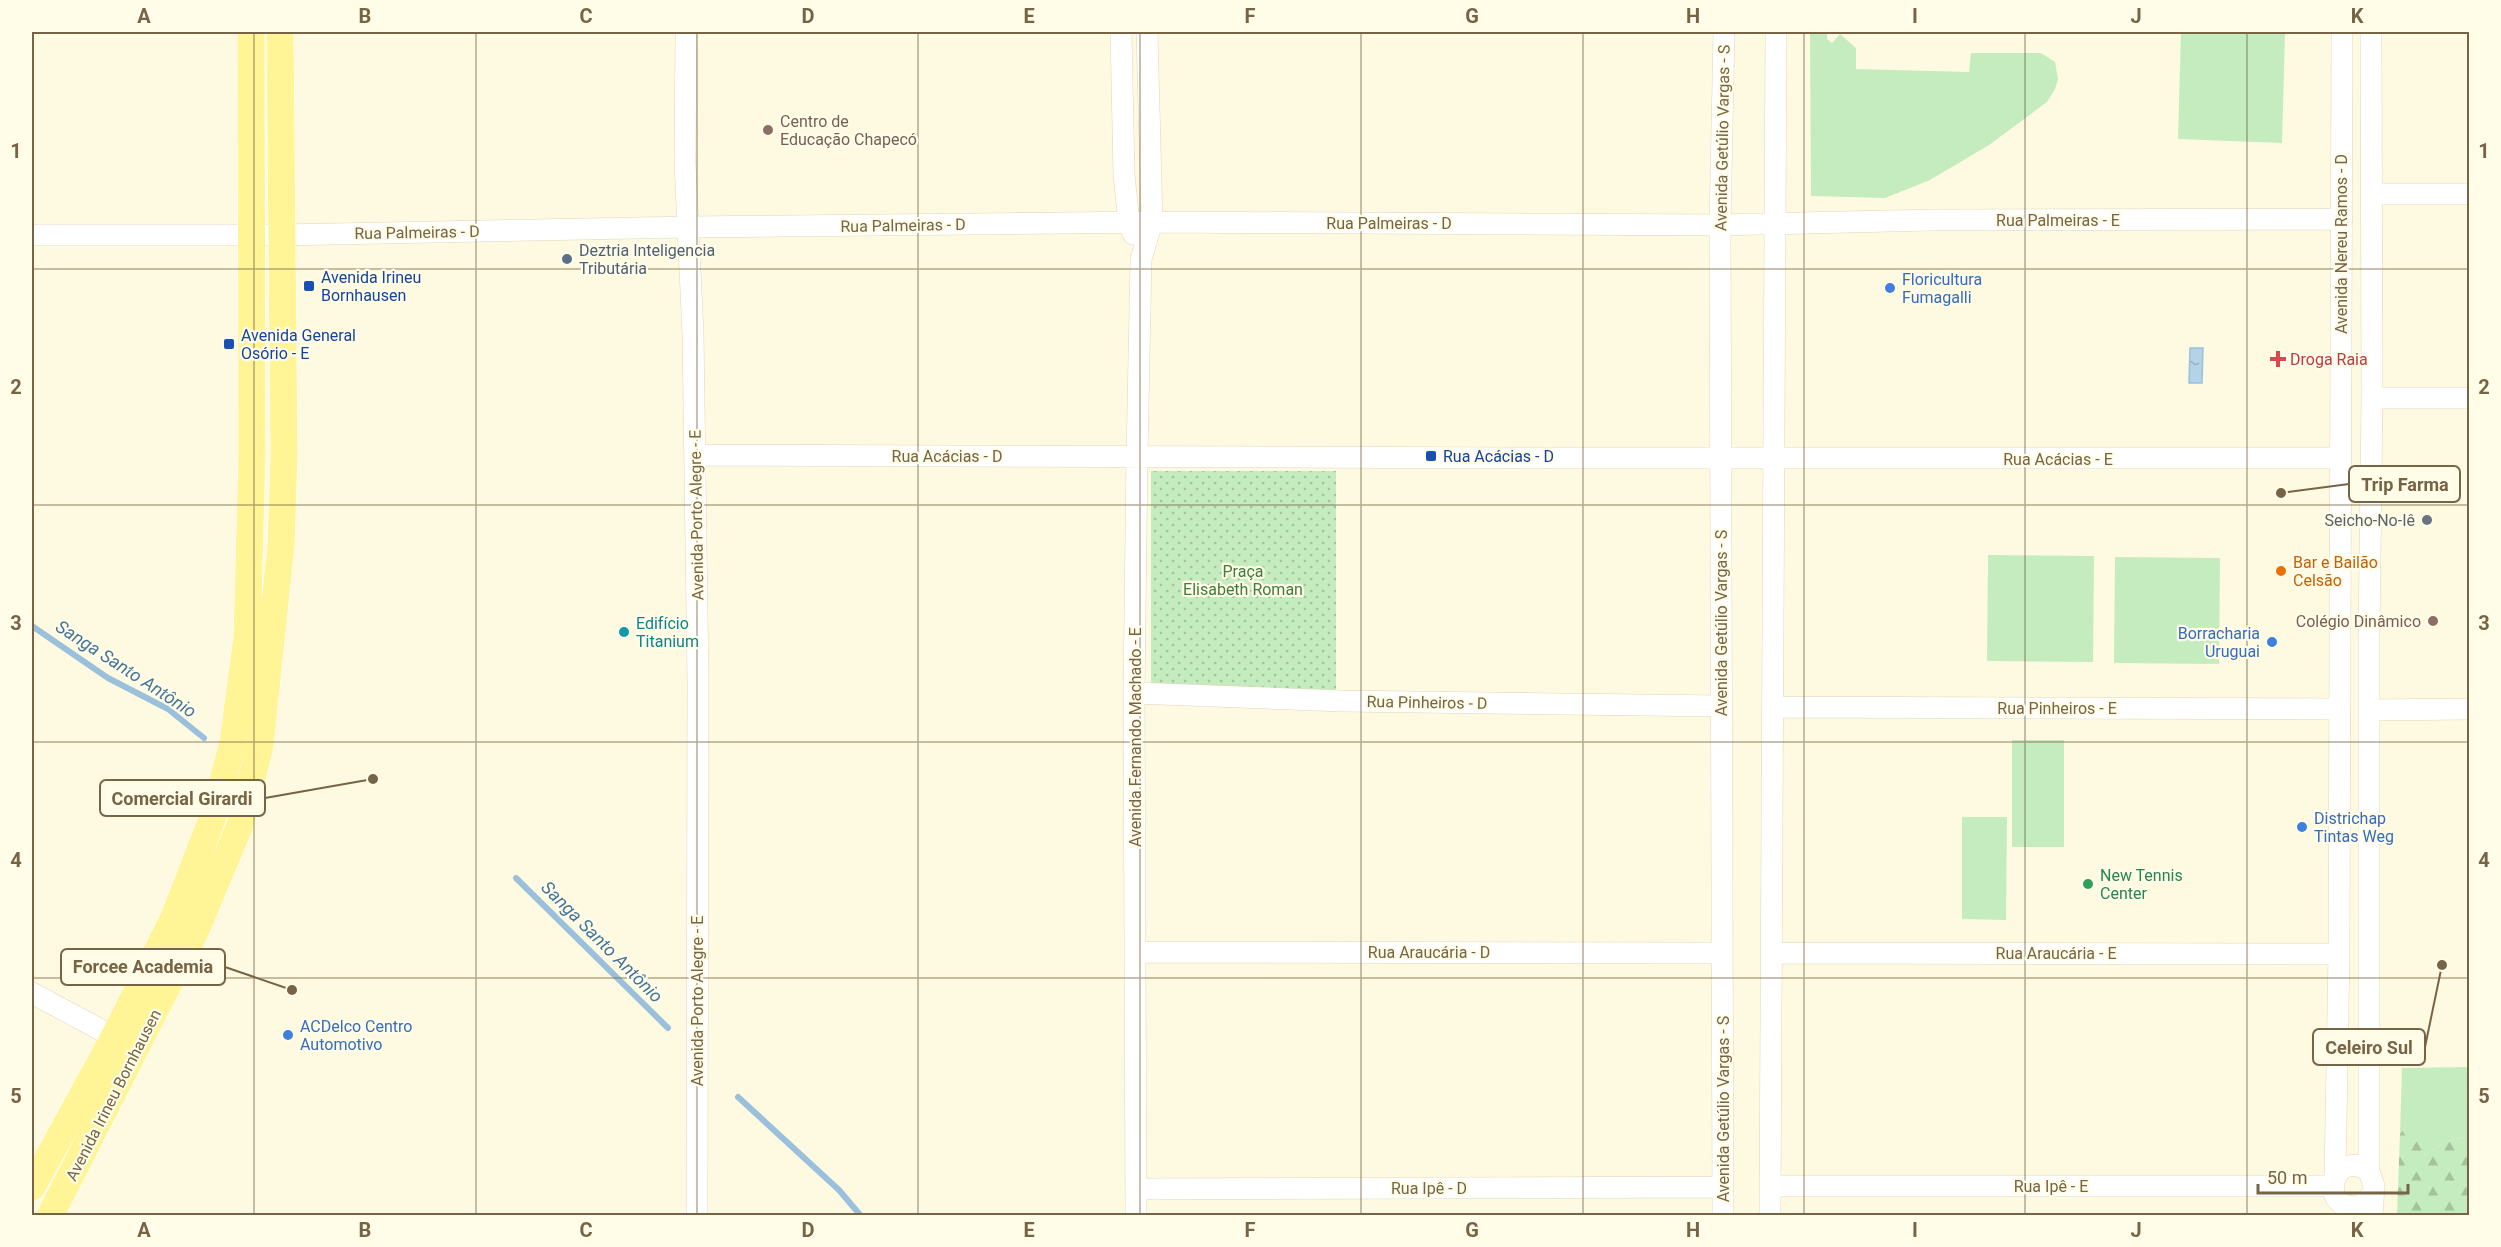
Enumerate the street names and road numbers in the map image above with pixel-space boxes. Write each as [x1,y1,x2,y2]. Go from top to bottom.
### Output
street label: Avenida Getúlio Vargas - S [1711,45,1734,231]
street label: Avenida Nereu Ramos - D [2332,154,2351,334]
street label: Rua Palmeiras - E [1996,211,2120,230]
street label: Rua Palmeiras - D [1326,214,1452,233]
street label: Rua Palmeiras - D [840,215,966,236]
street label: Rua Palmeiras - D [354,222,480,243]
street label: Avenida Porto Alegre - E [686,429,707,601]
street label: Rua Acácias - D [892,447,1002,466]
street label: Rua Acácias - E [2003,450,2113,469]
street label: Avenida Getúlio Vargas - S [1712,530,1731,716]
street label: Avenida Fernando Machado - E [1126,627,1145,847]
street label: Rua Pinheiros - D [1366,692,1488,713]
street label: Rua Pinheiros - E [1997,699,2117,718]
street label: Avenida Porto Alegre - E [688,916,707,1086]
street label: Rua Araucária - D [1368,943,1490,962]
street label: Rua Araucária - E [1996,944,2116,963]
street label: Avenida Irineu Bornhausen [62,1006,165,1184]
street label: Avenida Getúlio Vargas - S [1714,1016,1733,1202]
street label: Rua Ipê - E [2014,1177,2088,1196]
street label: Rua Ipê - D [1391,1179,1467,1198]

